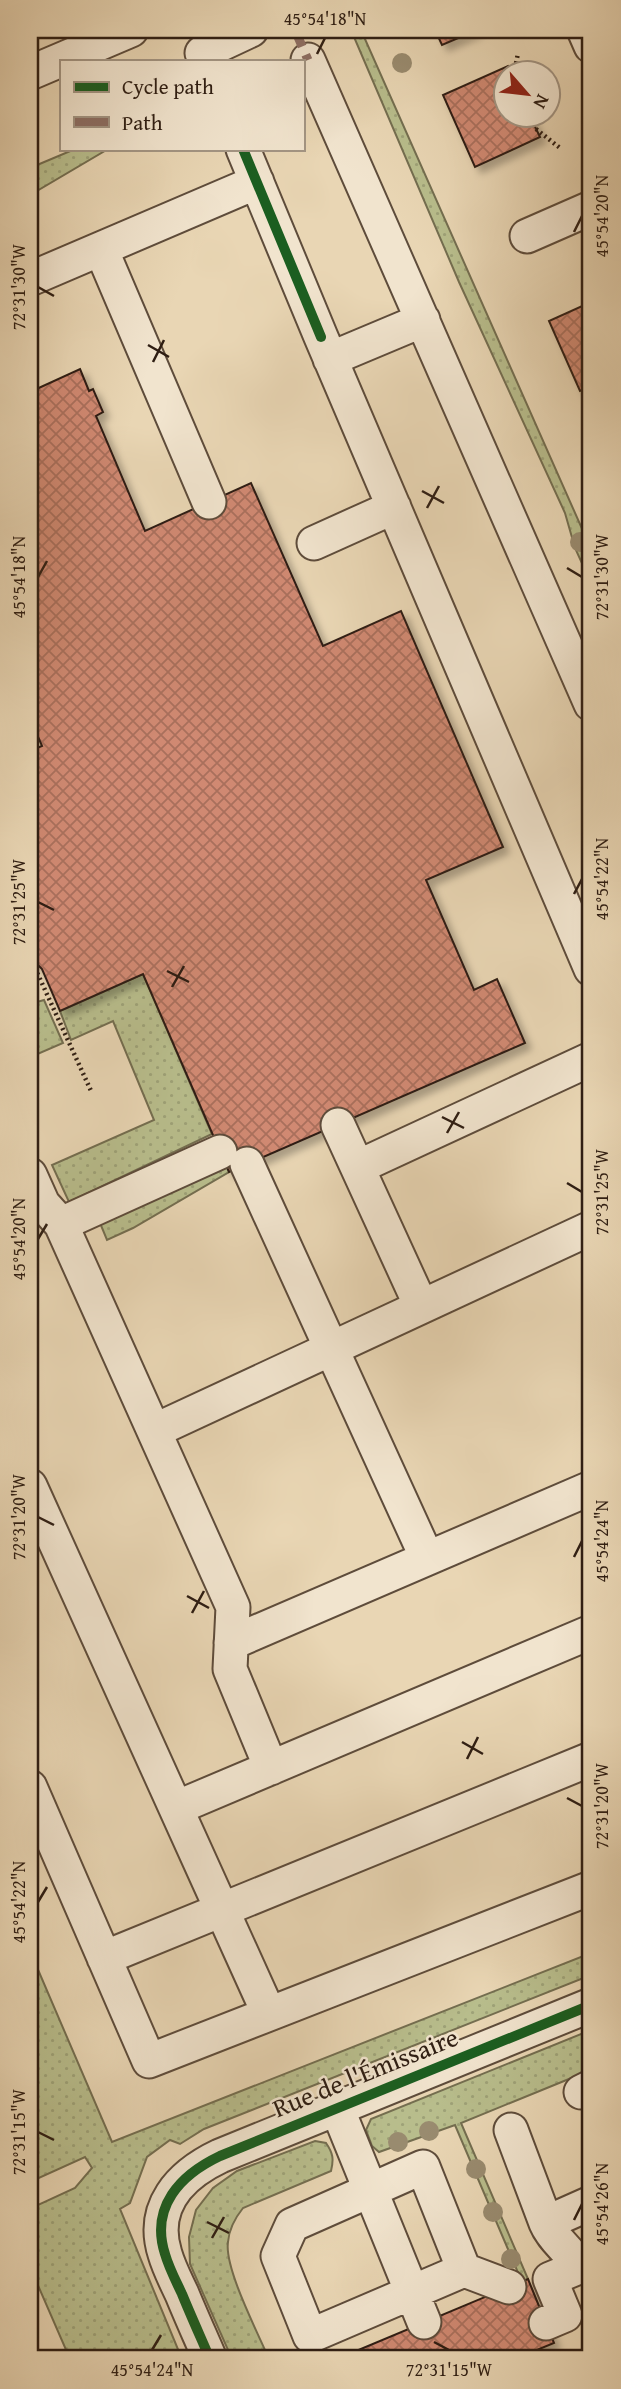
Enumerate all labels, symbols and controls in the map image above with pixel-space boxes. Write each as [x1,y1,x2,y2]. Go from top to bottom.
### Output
text: 45°54'18"N [284,5,367,32]
legend [60,60,304,150]
north arrow [491,60,562,130]
text: Cycle path [122,71,214,102]
text: N [527,90,557,114]
text: Path [122,107,163,138]
text: 45°54'20"N [588,174,615,257]
text: 72°31'30"W [5,243,32,330]
text: 72°31'30"W [588,533,615,620]
text: 45°54'18"N [5,535,32,618]
text: 45°54'22"N [588,837,615,920]
text: 72°31'25"W [5,858,32,945]
text: 72°31'25"W [588,1148,615,1235]
text: 45°54'20"N [5,1197,32,1280]
text: 72°31'20"W [5,1473,32,1560]
text: 45°54'24"N [588,1499,615,1582]
text: 72°31'20"W [588,1762,615,1849]
text: 45°54'22"N [5,1860,32,1943]
street label: Rue de l'Émissaire [266,2017,464,2127]
text: 72°31'15"W [5,2088,32,2175]
text: 45°54'26"N [588,2162,615,2245]
text: 45°54'24"N [111,2356,194,2383]
text: 72°31'15"W [406,2356,493,2383]

